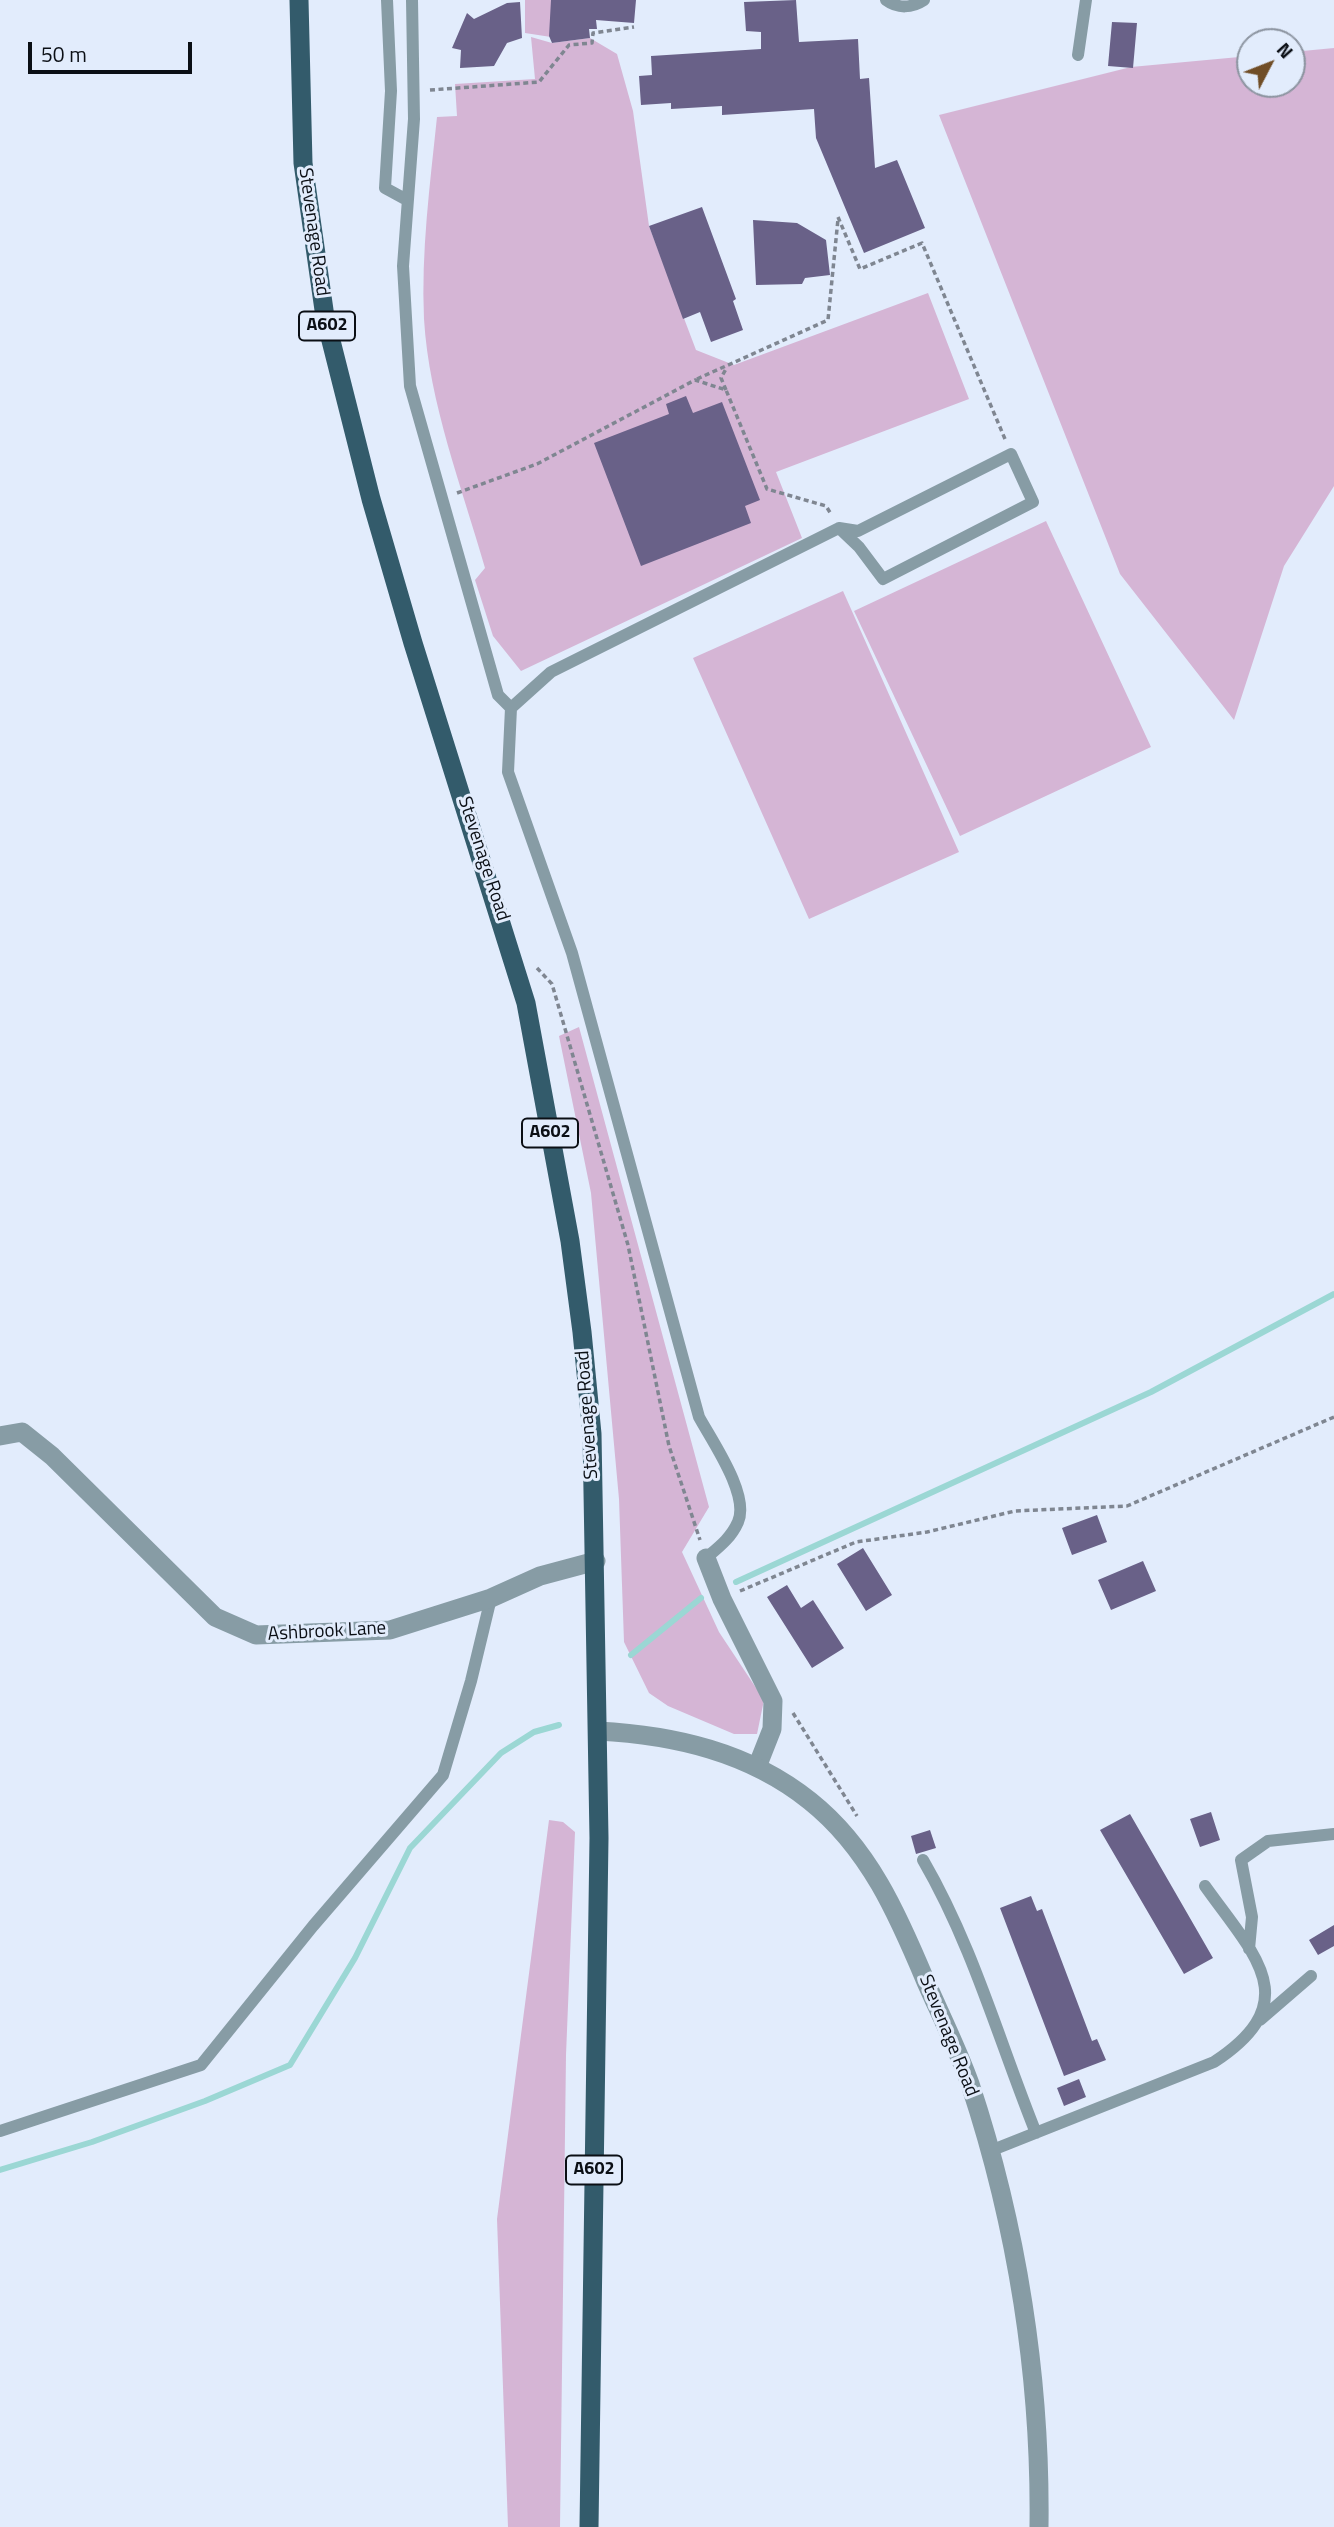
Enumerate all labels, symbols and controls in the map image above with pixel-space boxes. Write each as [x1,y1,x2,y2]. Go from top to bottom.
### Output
scale bar [32,28,196,72]
north arrow [1236,28,1306,98]
text: N [1270,35,1301,65]
text: 50 m [41,38,87,70]
street label: Stevenage Road [293,166,333,298]
road number: A602 [299,312,355,340]
street label: Stevenage Road [452,794,514,924]
road number: A602 [522,1118,578,1148]
street label: Stevenage Road [572,1350,604,1480]
street label: Ashbrook Lane [267,1618,387,1646]
street label: Stevenage Road [913,1972,983,2100]
road number: A602 [566,2156,622,2184]

